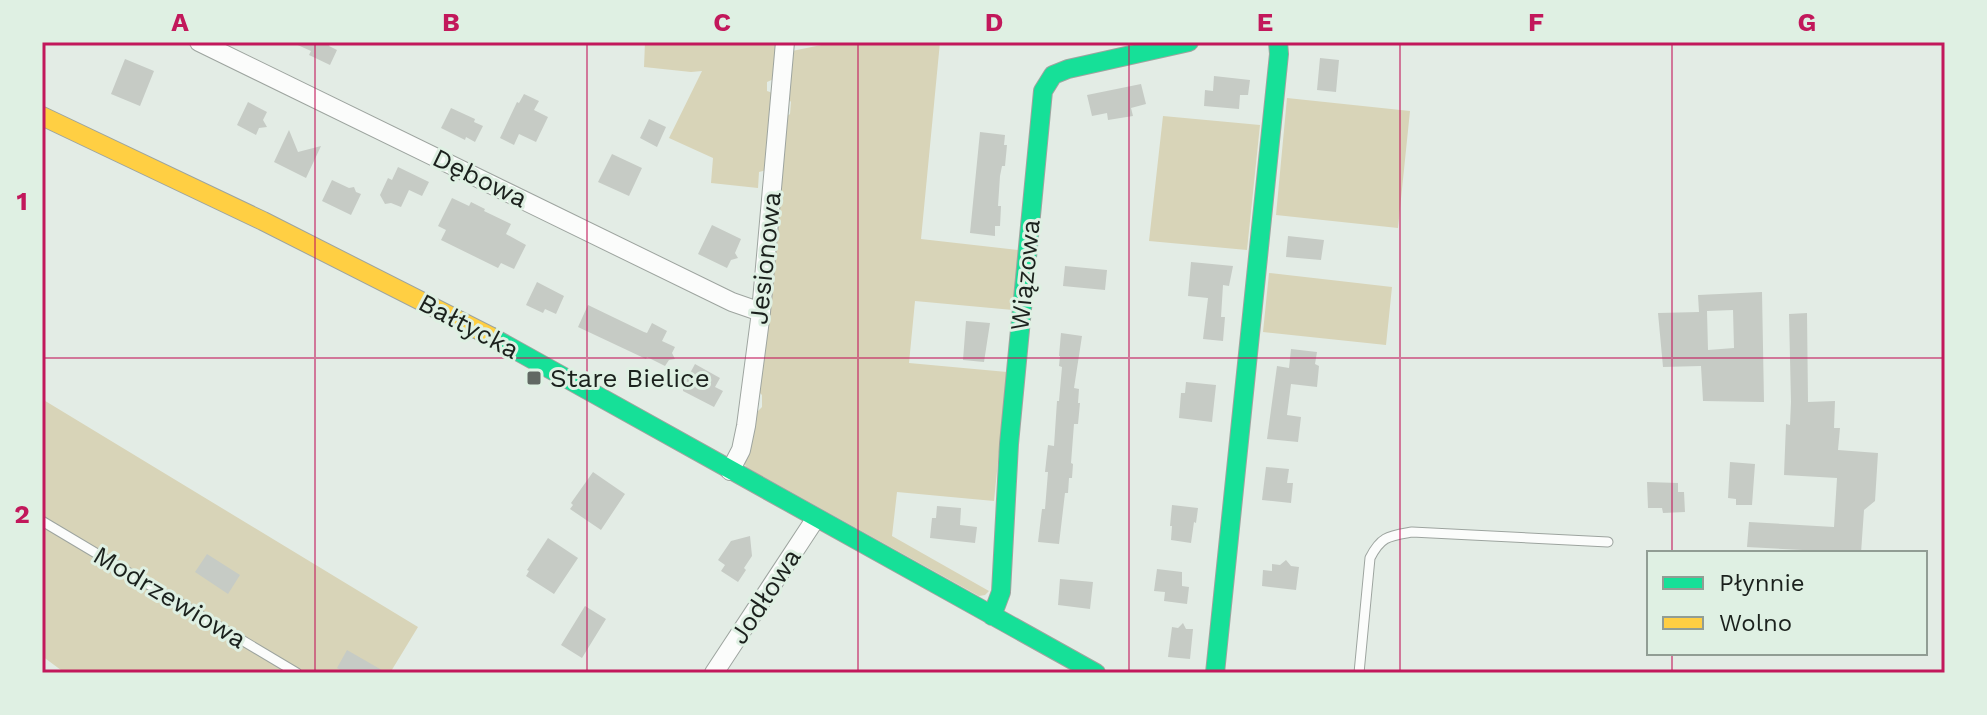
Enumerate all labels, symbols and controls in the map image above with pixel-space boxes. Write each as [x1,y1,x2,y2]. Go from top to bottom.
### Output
text: A [171,7,189,37]
text: B [442,7,460,37]
text: C [713,7,731,37]
text: D [985,7,1003,37]
text: E [1257,7,1273,37]
text: F [1528,7,1544,37]
text: G [1798,7,1816,37]
street label: Dębowa [428,142,532,214]
text: 1 [16,186,28,216]
street label: Jesionowa [743,190,787,326]
street label: Wiązowa [1004,218,1046,332]
street label: Bałtycka [414,287,525,365]
place label: Stare Bielice [550,363,710,393]
marker: Stare Bielice [525,369,543,387]
text: 2 [14,499,30,529]
street label: Modrzewiowa [88,540,252,655]
street label: Jodłowa [723,543,807,649]
legend [1647,551,1927,655]
text: Płynnie [1719,569,1805,597]
text: Wolno [1719,609,1792,637]

